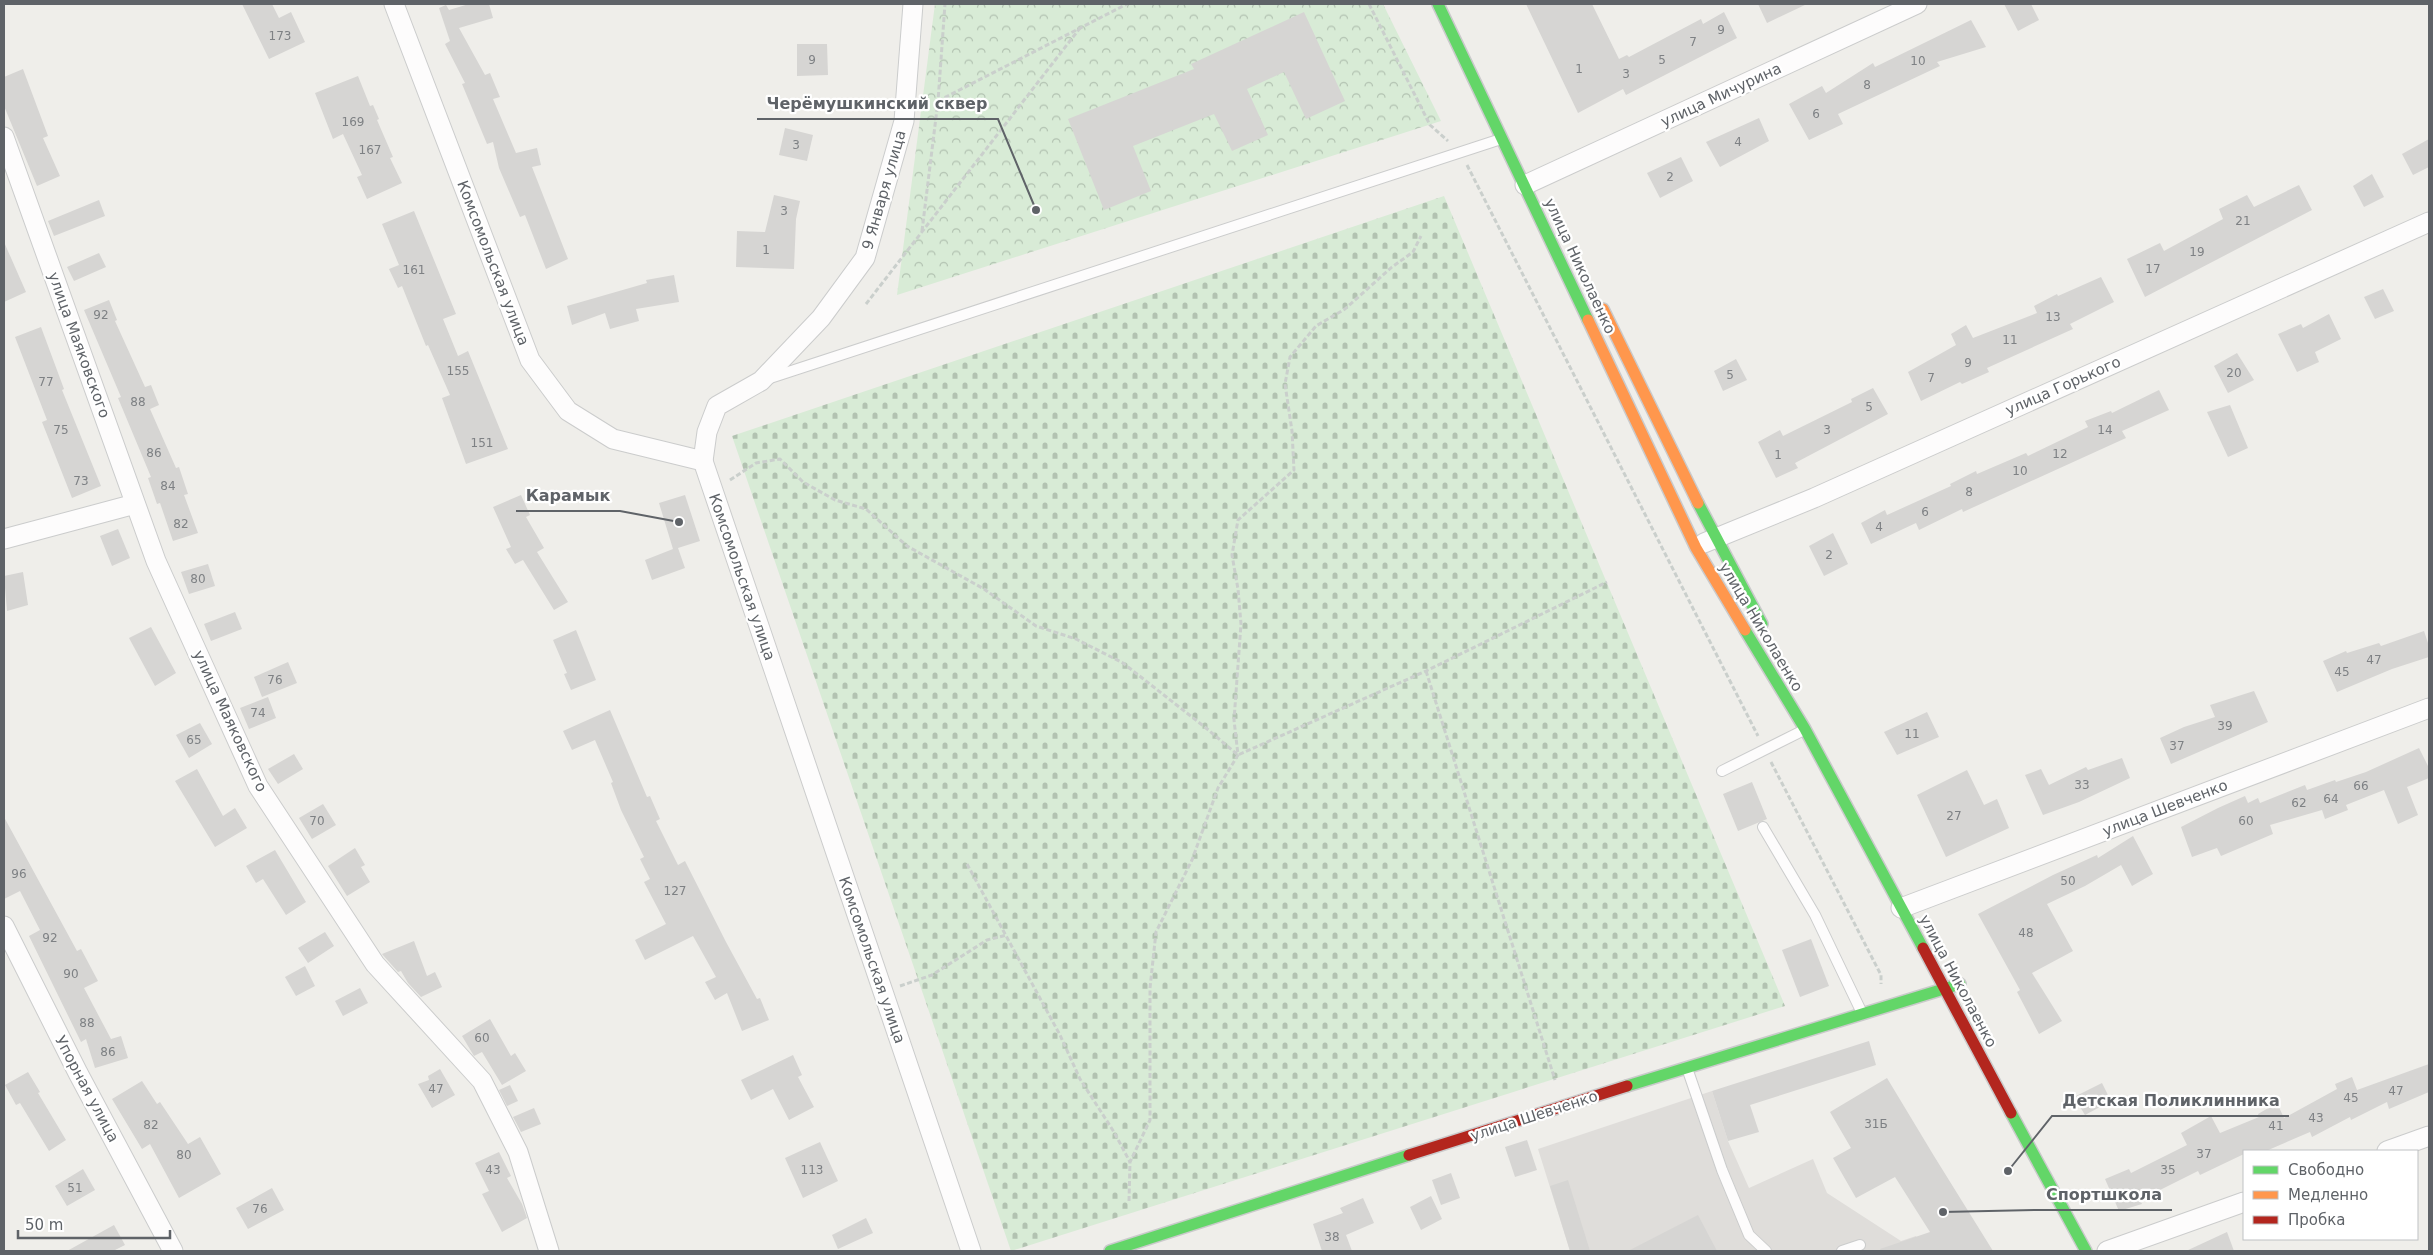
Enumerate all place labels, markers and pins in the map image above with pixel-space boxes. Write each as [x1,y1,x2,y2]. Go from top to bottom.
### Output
callout: Черёмушкинский сквер [757,88,998,119]
callout: Карамык [516,480,620,511]
callout: Детская Поликлинника [2052,1085,2289,1116]
callout: Спортшкола [2036,1179,2172,1210]

